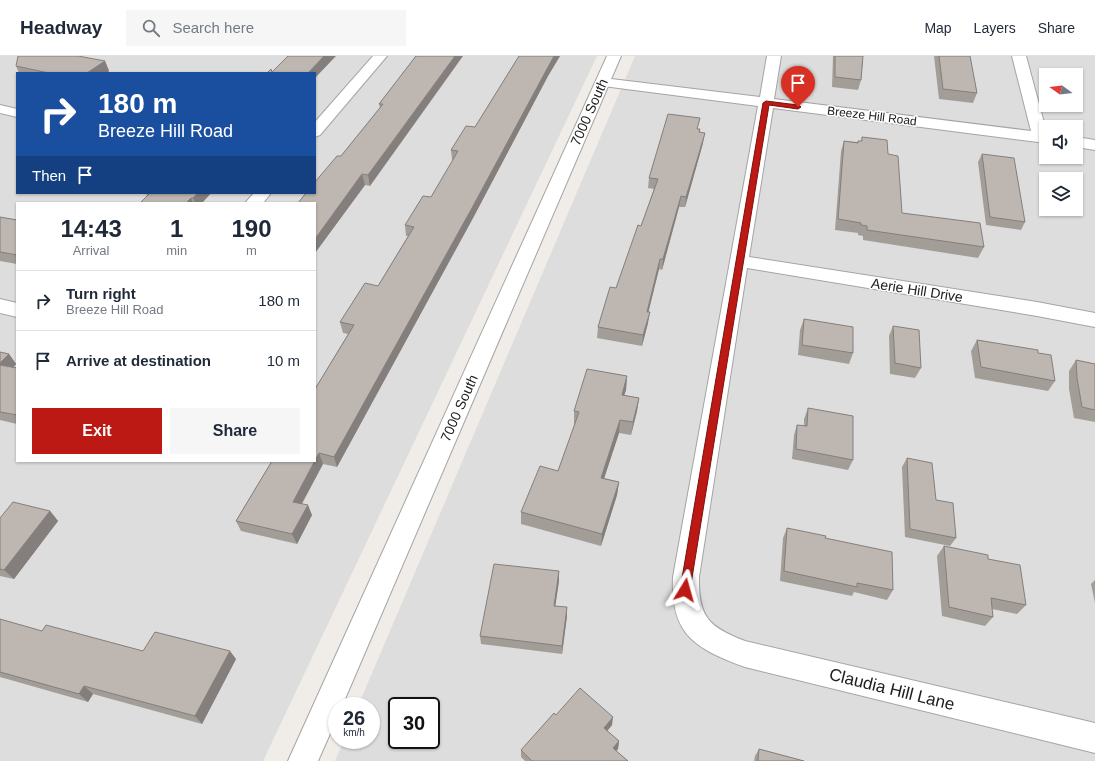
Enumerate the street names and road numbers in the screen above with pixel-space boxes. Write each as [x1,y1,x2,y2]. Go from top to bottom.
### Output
street label: 7000 South [567,76,611,148]
street label: Breeze Hill Road [826,104,918,128]
street label: Aerie Hill Drive [870,275,964,305]
street label: 7000 South [437,372,481,444]
street label: Claudia Hill Lane [827,665,957,714]

